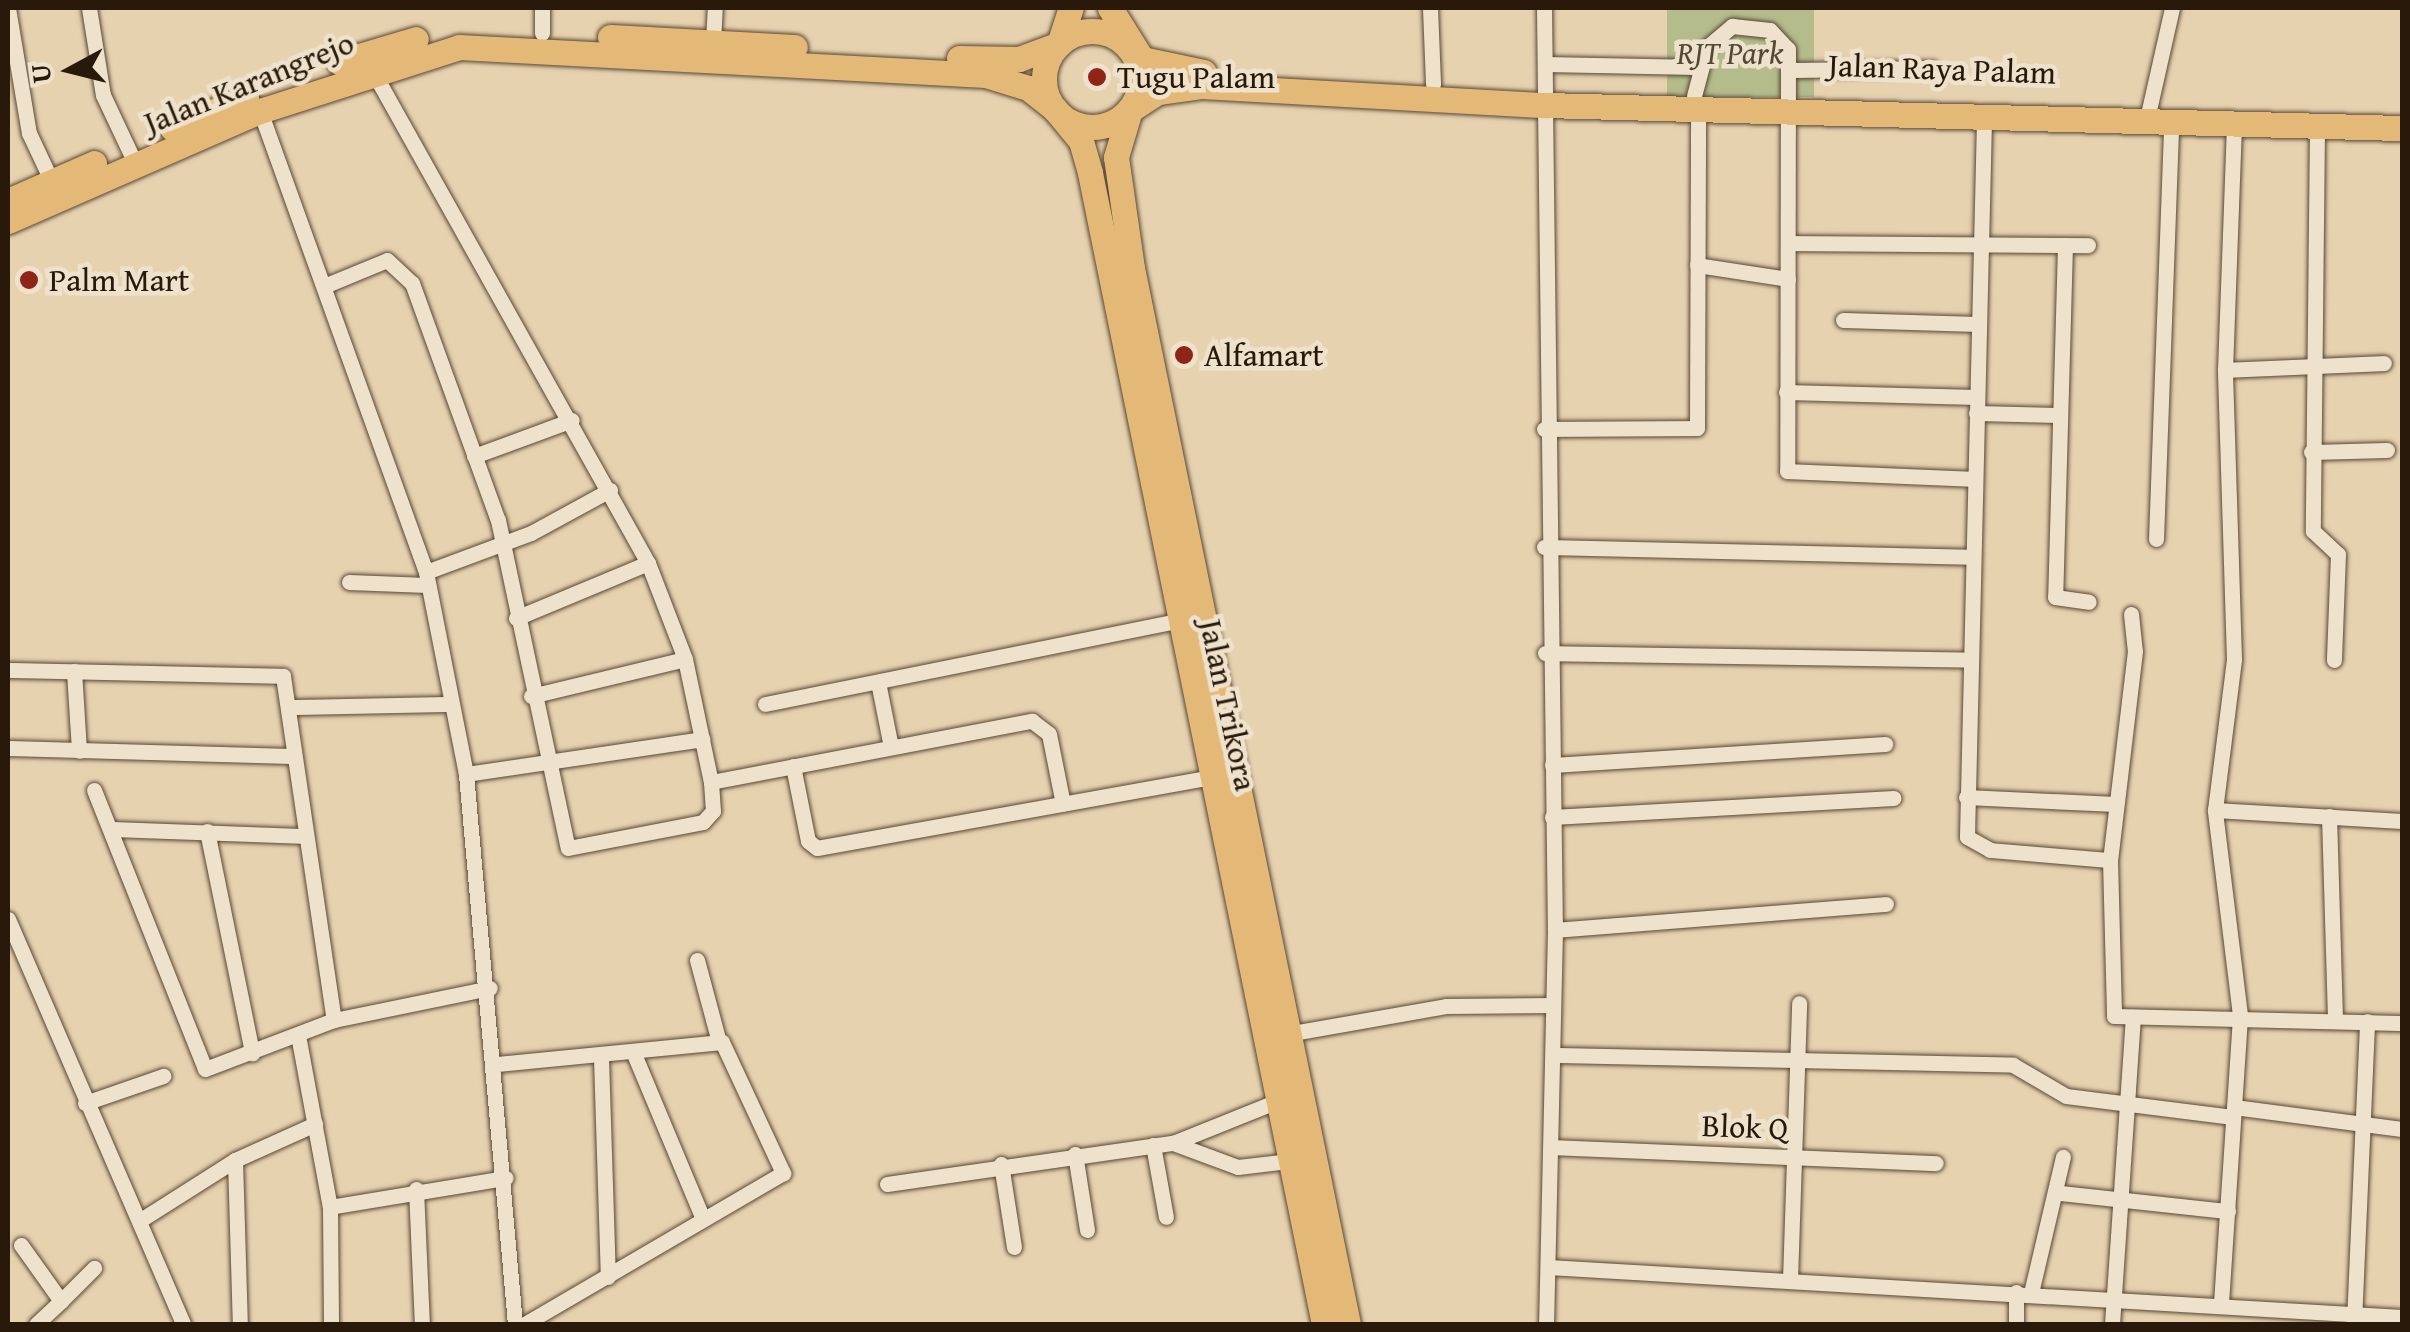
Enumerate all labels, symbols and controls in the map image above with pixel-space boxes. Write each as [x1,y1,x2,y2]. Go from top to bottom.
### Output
north arrow [20,20,120,120]
street label: Jalan Karangrejo [138,23,360,143]
park label: RJT Park [1677,34,1783,72]
street label: Jalan Raya Palam [1827,46,2057,92]
place label: Tugu Palam [1117,58,1275,96]
text: U [18,62,61,86]
marker: Tugu Palam [1086,66,1108,88]
place label: Palm Mart [49,261,189,299]
marker: Palm Mart [18,269,40,291]
place label: Alfamart [1204,336,1324,374]
marker: Alfamart [1173,344,1195,366]
street label: Jalan Trikora [1191,616,1265,794]
street label: Blok Q [1701,1106,1789,1148]

